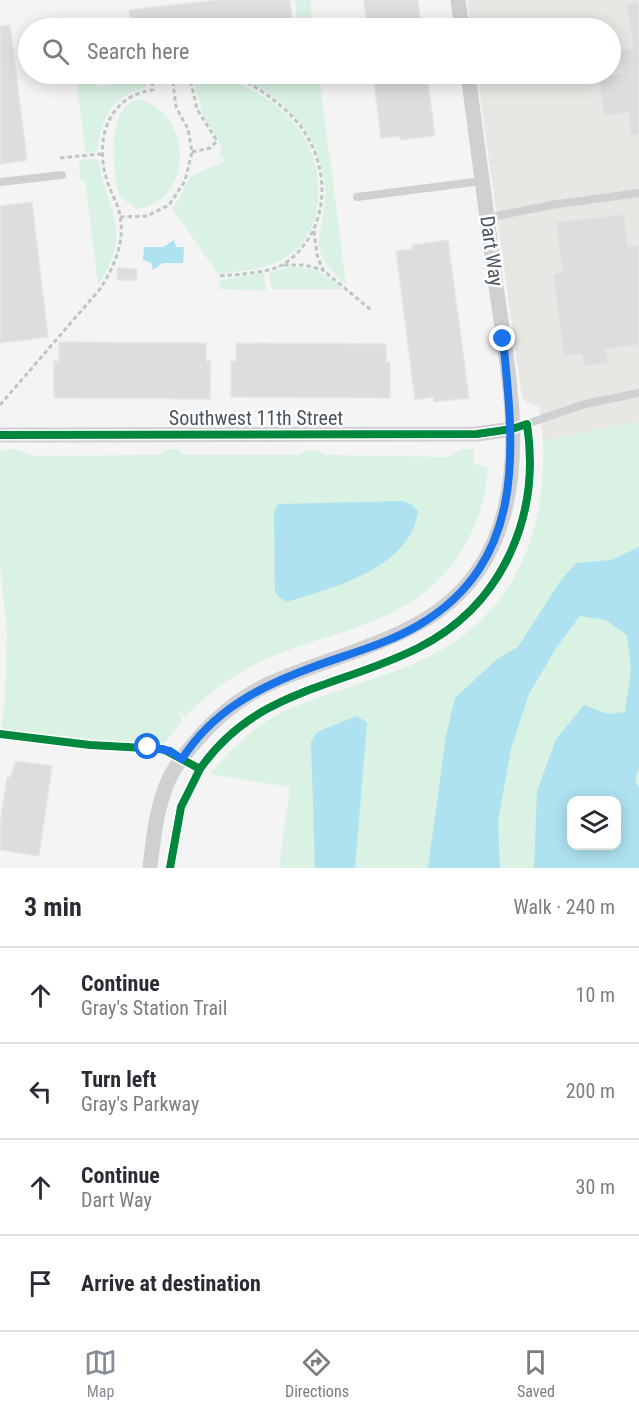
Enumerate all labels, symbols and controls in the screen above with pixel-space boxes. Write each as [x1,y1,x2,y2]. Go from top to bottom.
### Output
search box [18,18,621,84]
icon: search [39,35,72,68]
text: Search here [87,39,189,64]
street label: Dart Way [475,214,509,288]
route end [489,325,515,351]
street label: Southwest 11th Street [169,406,343,430]
route start [134,733,160,759]
map controls [567,796,621,850]
button: layers [567,796,621,850]
text: 3 min [24,892,82,922]
text: Walk · 240 m [514,895,615,919]
text: Continue [81,971,160,996]
icon: ahead [24,979,57,1012]
text: 10 m [576,983,615,1007]
text: Gray's Station Trail [81,996,227,1020]
text: Turn left [81,1067,156,1092]
icon: left [24,1075,57,1108]
text: 200 m [566,1079,615,1103]
text: Gray's Parkway [81,1092,199,1116]
text: Continue [81,1163,160,1188]
icon: ahead [24,1171,57,1204]
text: 30 m [576,1175,615,1199]
text: Dart Way [81,1188,152,1212]
icon: arrive [24,1267,57,1300]
text: Arrive at destination [81,1271,261,1296]
tab: Map [84,1346,117,1401]
tab: Directions [285,1346,349,1401]
tab: Saved [517,1346,555,1401]

